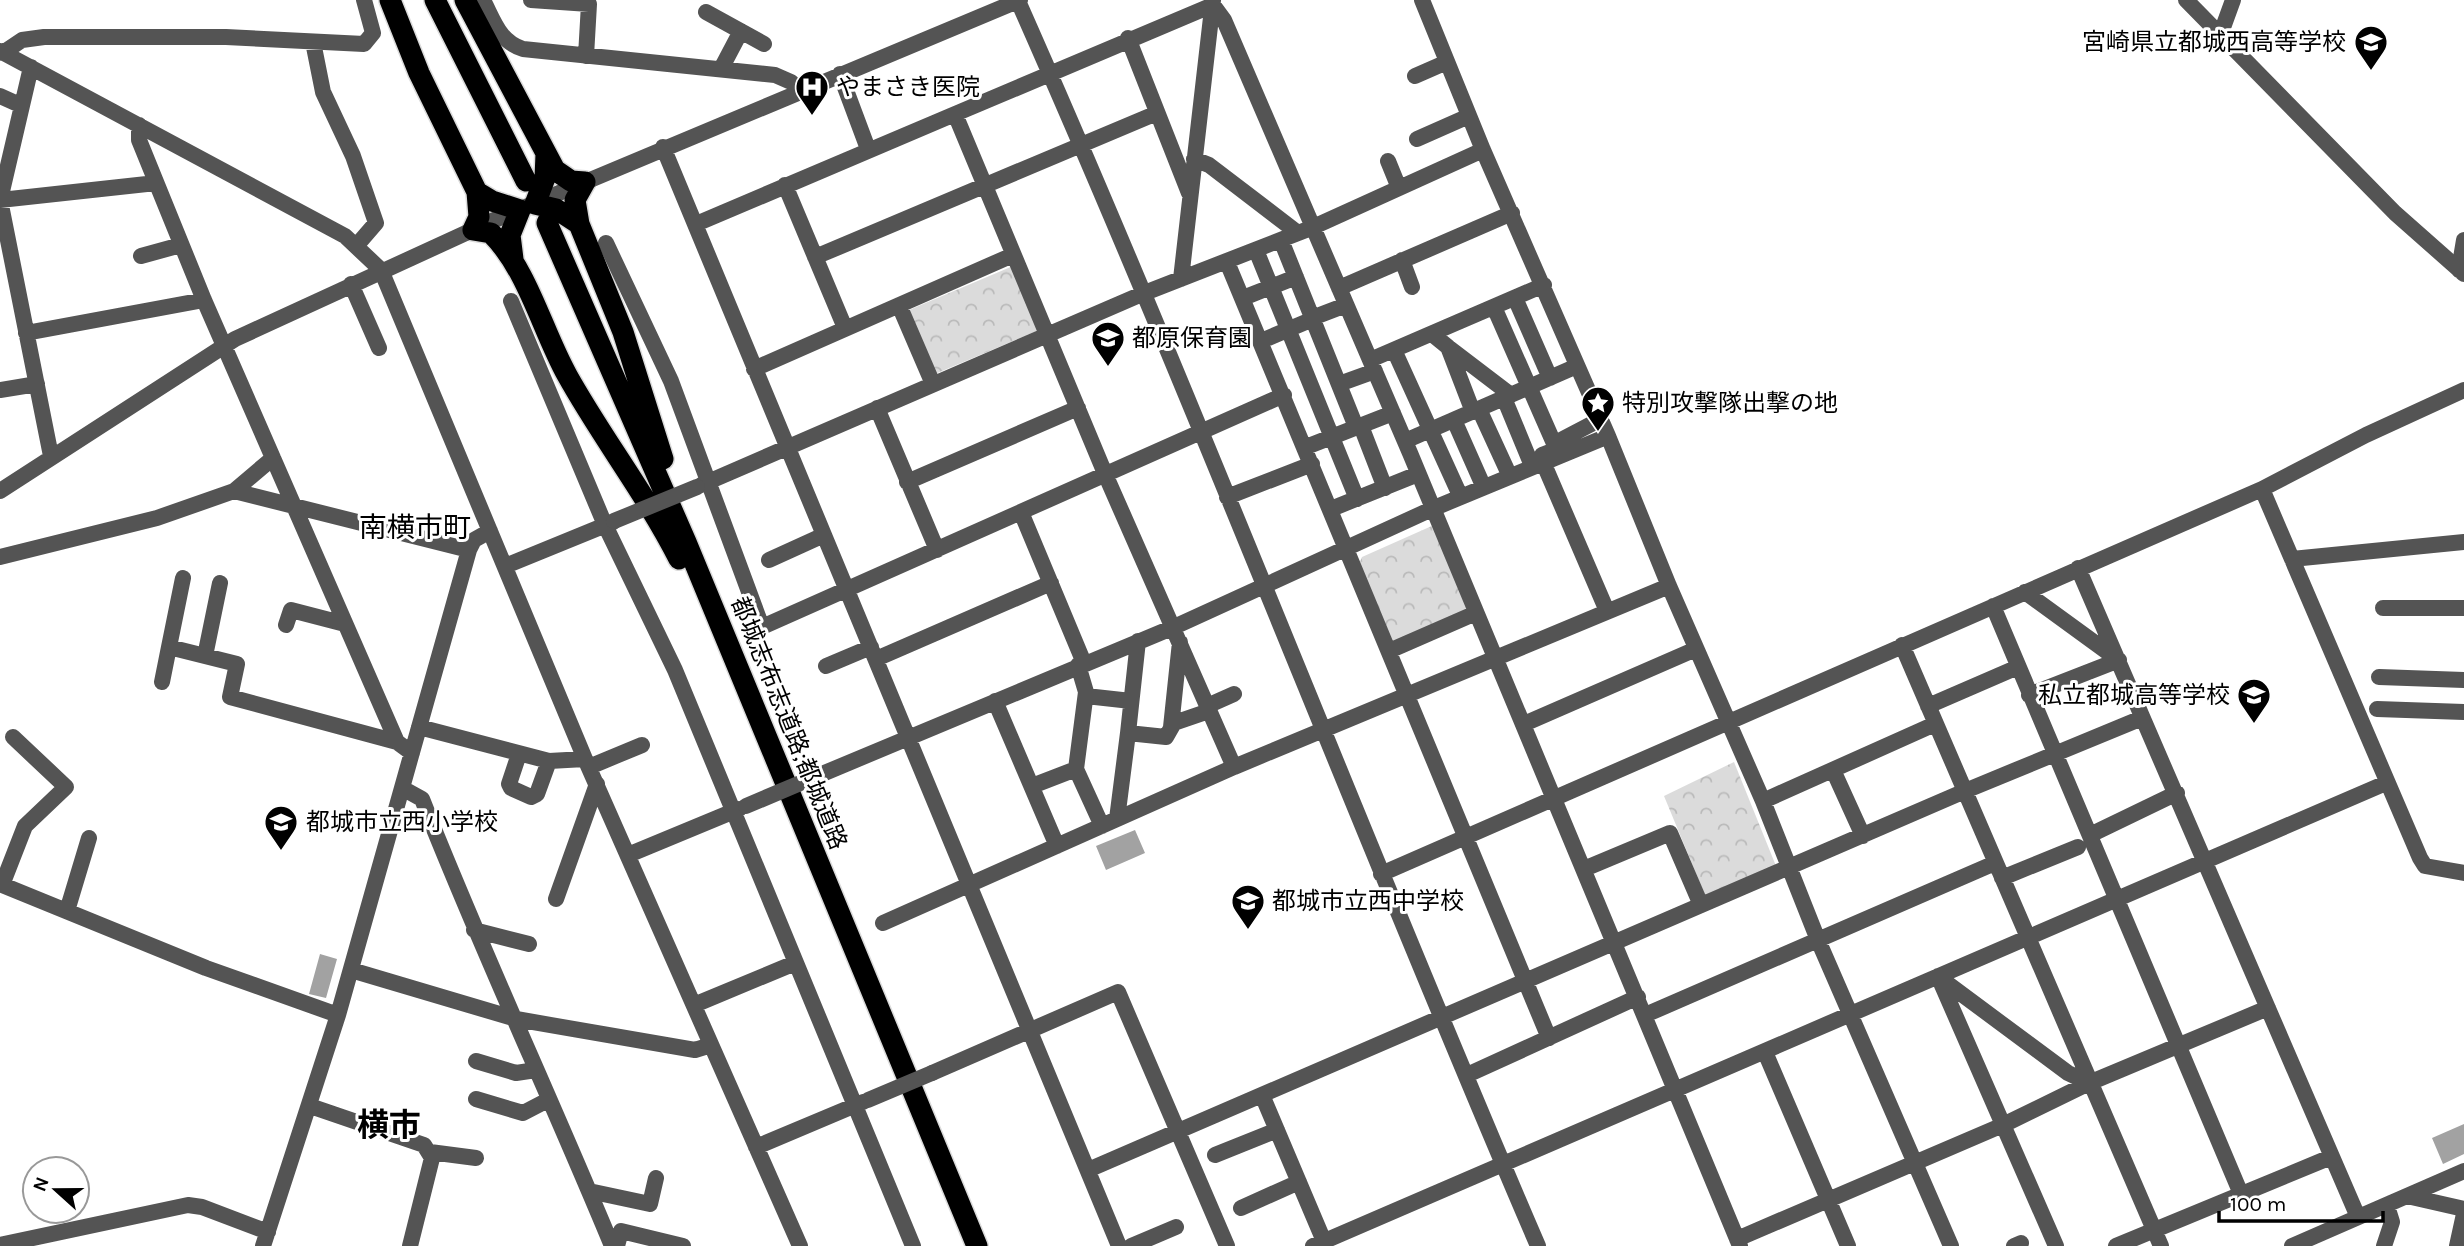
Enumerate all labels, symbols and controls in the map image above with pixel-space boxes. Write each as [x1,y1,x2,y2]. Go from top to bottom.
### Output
school or university icon: 宮崎県立都城西高等学校 [2352,23,2390,72]
place label: 宮崎県立都城西高等学校 [2082,28,2346,56]
hospital icon: やまさき医院 [793,68,831,117]
place label: やまさき医院 [836,73,980,101]
school or university icon: 都原保育園 [1089,319,1127,368]
place label: 都原保育園 [1132,324,1252,352]
place icon: 特別攻撃隊出撃の地 [1579,384,1617,433]
place label: 特別攻撃隊出撃の地 [1622,389,1838,417]
district label: 南横市町 [359,511,471,544]
street label: 都城志布志道路;都城道路 [725,592,853,854]
school or university icon: 私立都城高等学校 [2235,676,2273,725]
place label: 私立都城高等学校 [2038,681,2230,709]
school or university icon: 都城市立西小学校 [262,803,300,852]
place label: 都城市立西小学校 [306,808,498,836]
school or university icon: 都城市立西中学校 [1229,882,1267,931]
place label: 都城市立西中学校 [1272,887,1464,915]
district label: 横市 [357,1107,421,1144]
north arrow [21,1155,91,1225]
text: N [28,1174,54,1195]
scale bar [2219,1180,2384,1224]
text: 100 m [2230,1192,2287,1216]

